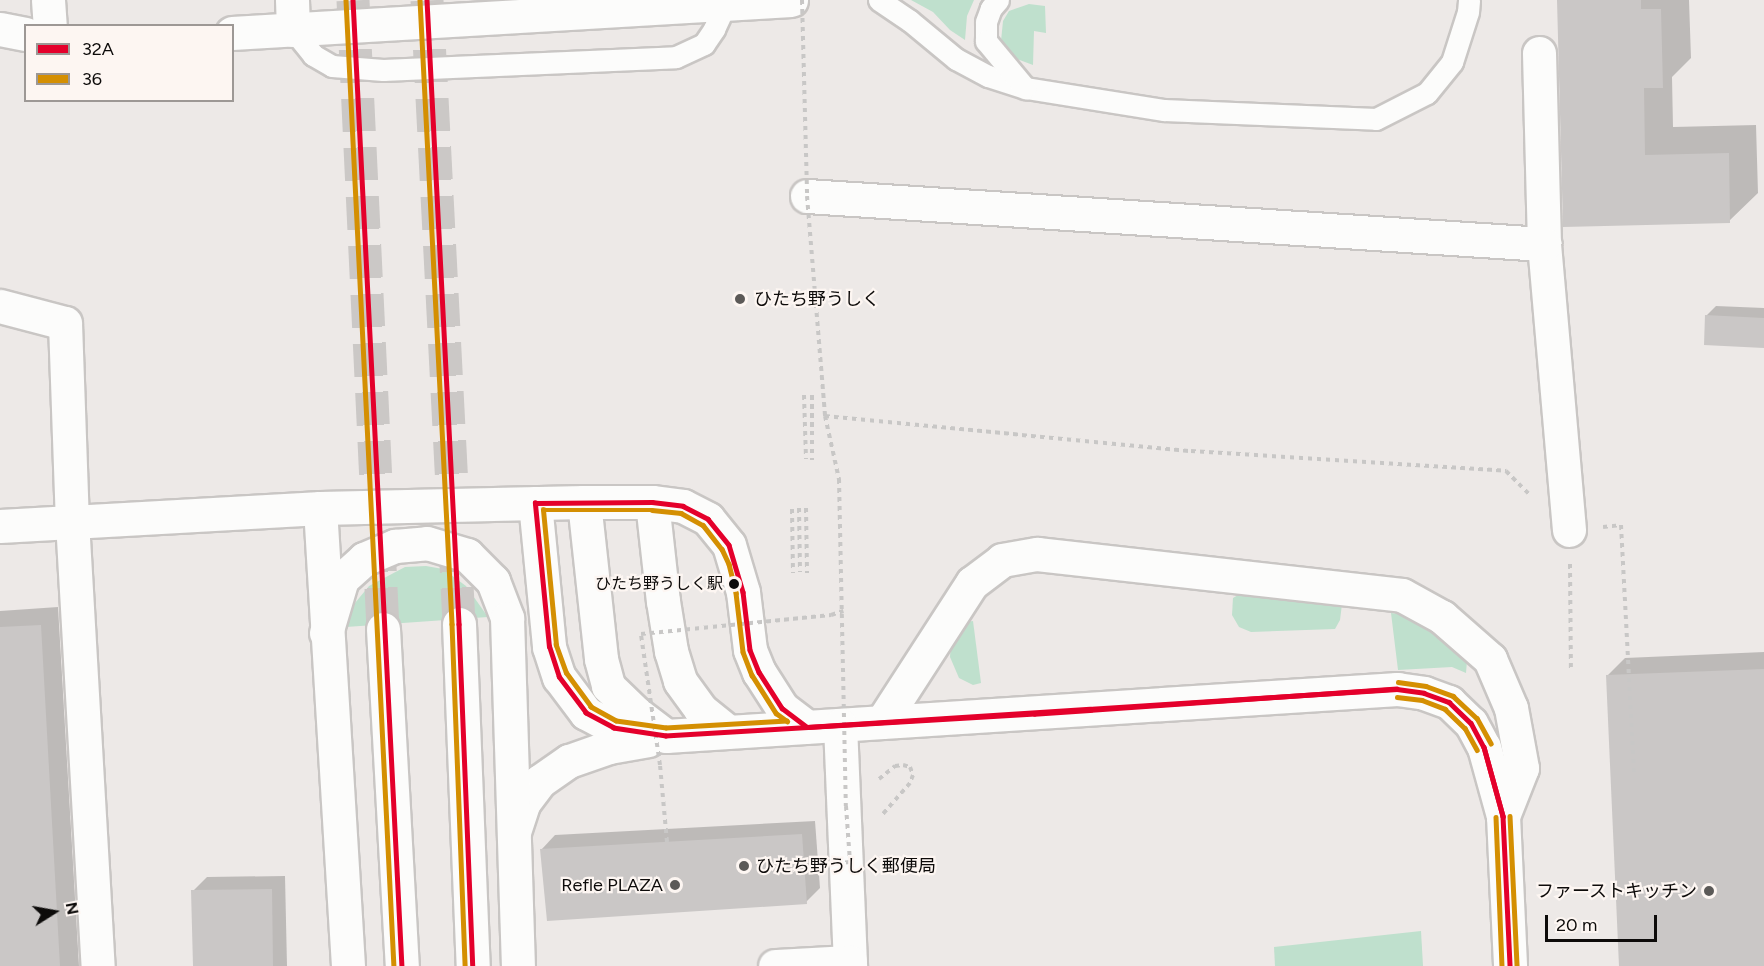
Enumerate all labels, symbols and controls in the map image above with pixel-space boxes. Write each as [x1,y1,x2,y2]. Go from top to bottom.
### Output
legend [24,24,234,102]
text: 32A [82,38,114,60]
text: 36 [82,68,102,90]
place label: ひたち野うしく [754,288,880,310]
marker: ひたち野うしく [731,290,749,308]
place label: ひたち野うしく駅 [595,574,723,594]
marker: ひたち野うしく駅 [728,578,740,590]
place label: ひたち野うしく郵便局 [756,855,936,877]
marker: ひたち野うしく郵便局 [737,859,751,873]
place label: Refle PLAZA [561,874,663,896]
marker: Refle PLAZA [668,878,682,892]
place label: ファーストキッチン [1535,880,1697,902]
north arrow [24,882,84,942]
marker: ファーストキッチン [1702,884,1716,898]
text: N [62,901,83,916]
scale bar [1548,903,1660,941]
text: 20 m [1556,914,1597,936]

